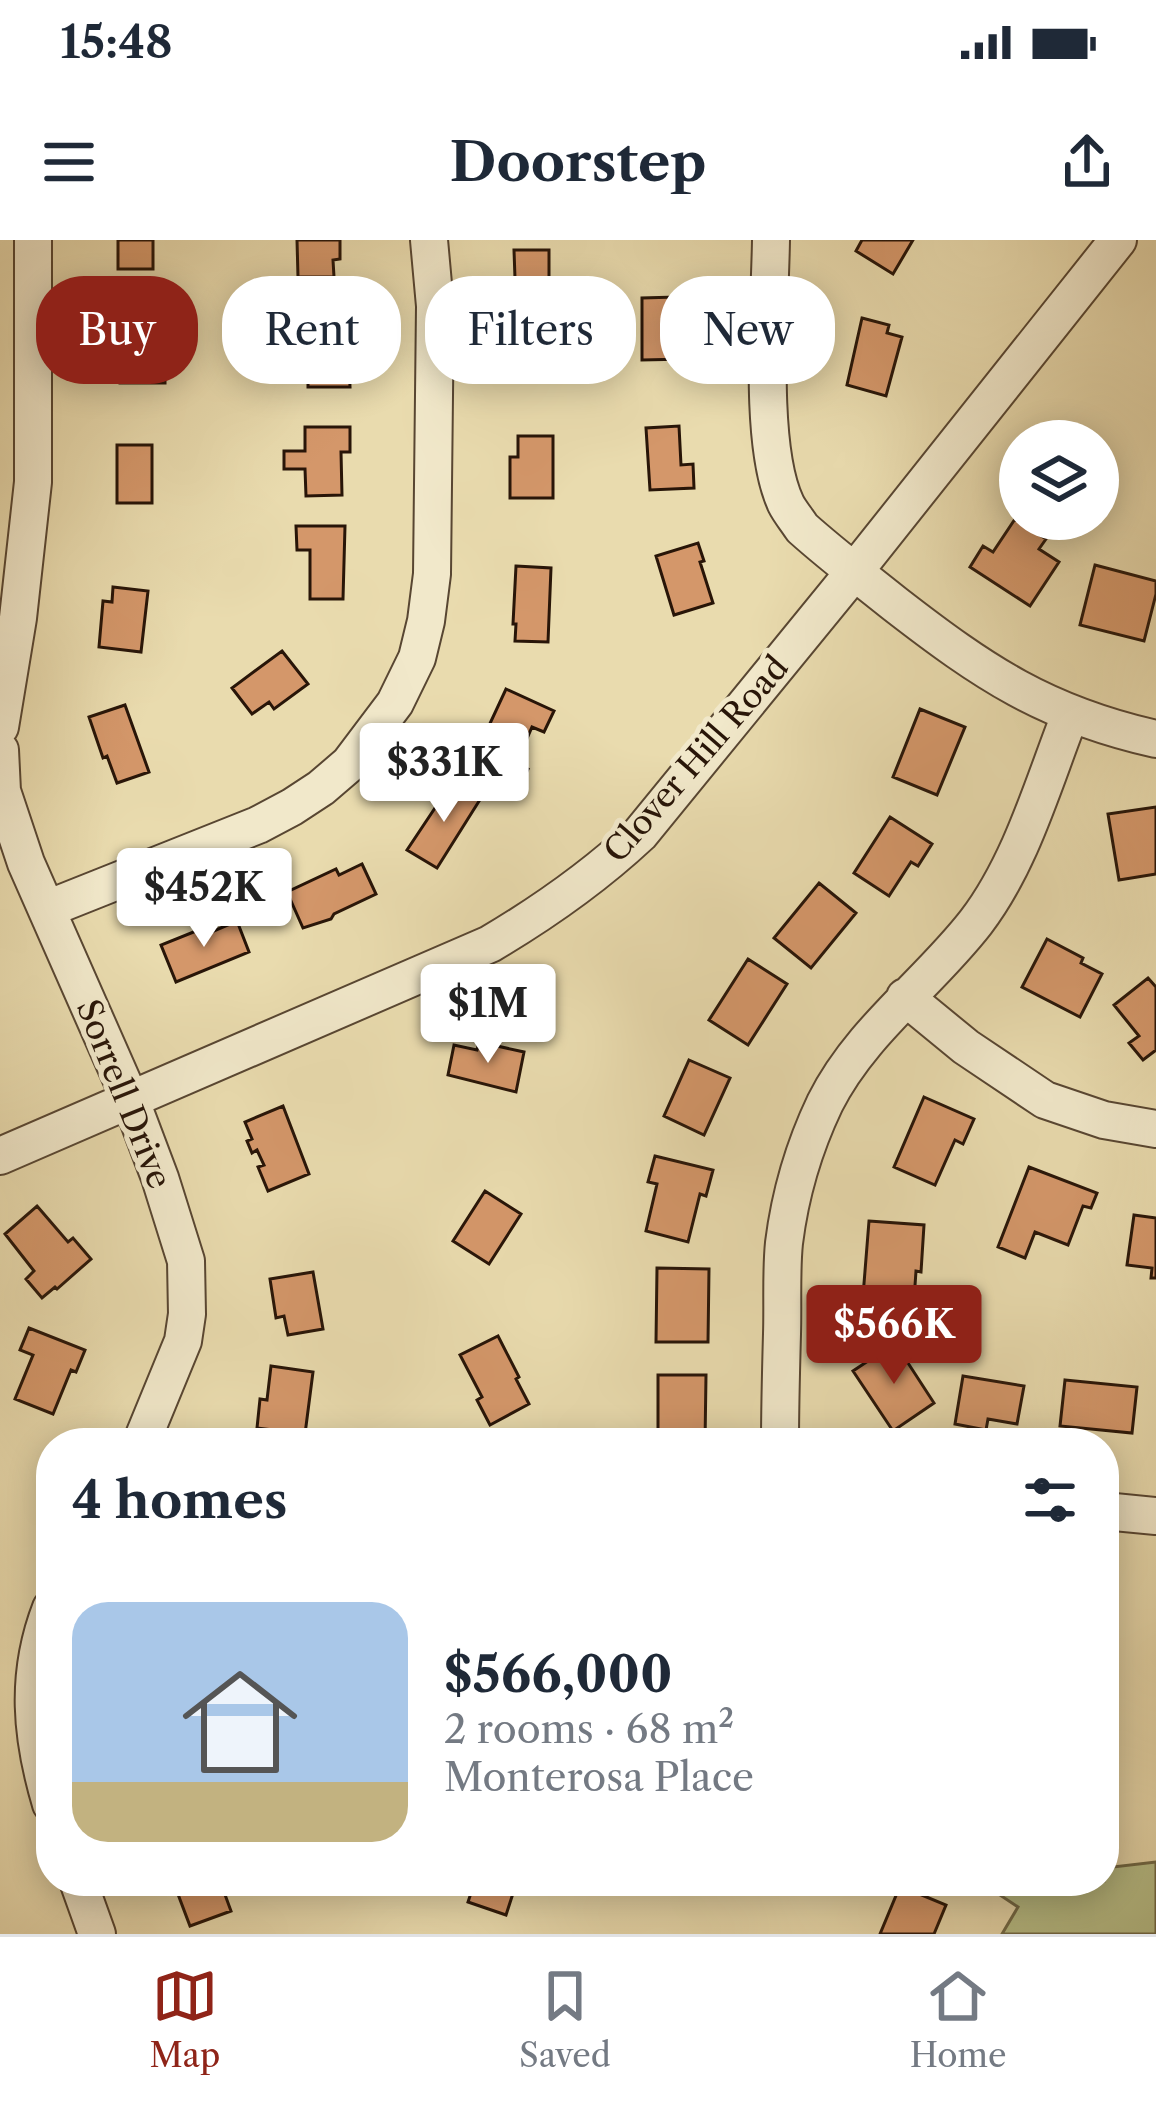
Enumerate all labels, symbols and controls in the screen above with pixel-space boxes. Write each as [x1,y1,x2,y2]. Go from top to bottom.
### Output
text: 15:48 [60,14,173,70]
icon: menu [36,129,102,195]
text: Doorstep [450,129,706,195]
icon: share [1054,129,1120,195]
chip: Buy [36,276,198,384]
chip: Rent [222,276,401,384]
chip: Filters [425,276,636,384]
chip: New [660,276,835,384]
map controls [999,420,1119,540]
button: layers [999,420,1119,540]
street label: Clover Hill Road [595,647,797,871]
pin: $331K [360,723,528,825]
text: $331K [387,738,501,786]
pin: $452K [120,848,288,950]
text: $452K [144,863,264,911]
pin: $1M [430,964,546,1066]
text: $1M [448,979,528,1027]
street label: Sorrell Drive [68,994,180,1194]
pin: $566K [810,1285,978,1387]
text: $566K [833,1300,955,1348]
icon: filters [1017,1467,1083,1533]
text: 4 homes [72,1469,287,1531]
text: $566,000 [444,1643,672,1705]
icon: home [168,1650,312,1794]
text: 2 rooms · 68 m² [444,1705,734,1753]
text: Monterosa Place [444,1753,754,1801]
tab: Map [149,1963,220,2076]
tab: Saved [519,1963,611,2076]
tab: Home [910,1963,1007,2076]

